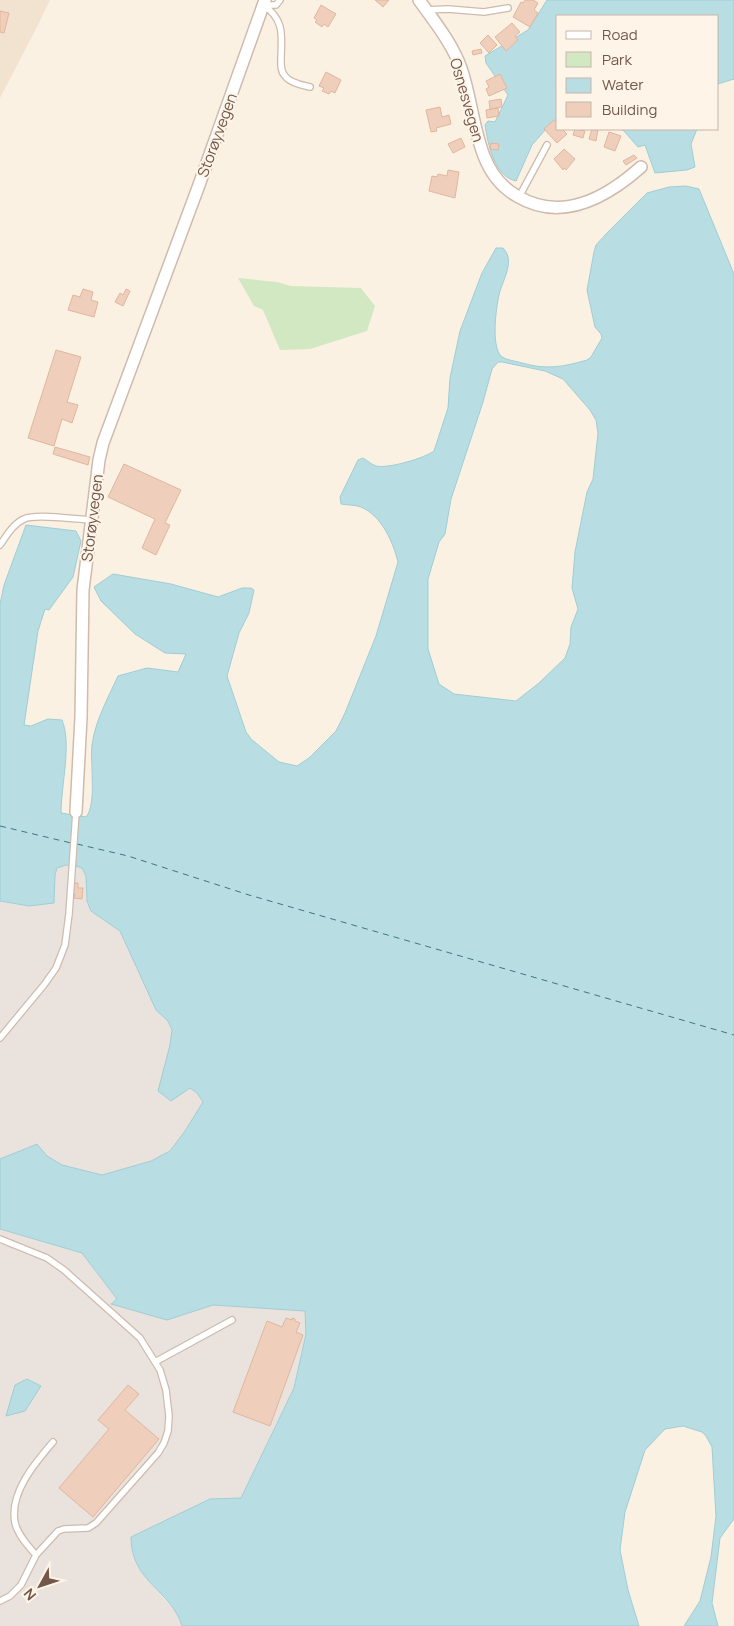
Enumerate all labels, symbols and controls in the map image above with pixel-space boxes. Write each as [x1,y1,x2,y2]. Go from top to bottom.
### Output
legend [556,15,719,130]
text: Road [602,24,638,45]
text: Park [602,49,632,70]
street label: Osnesvegen [445,56,489,144]
text: Water [602,74,644,95]
street label: Storøyvegen [192,90,242,180]
text: Building [602,99,657,120]
street label: Storøyvegen [76,473,108,563]
north arrow [15,1561,65,1611]
text: N [19,1585,40,1605]

